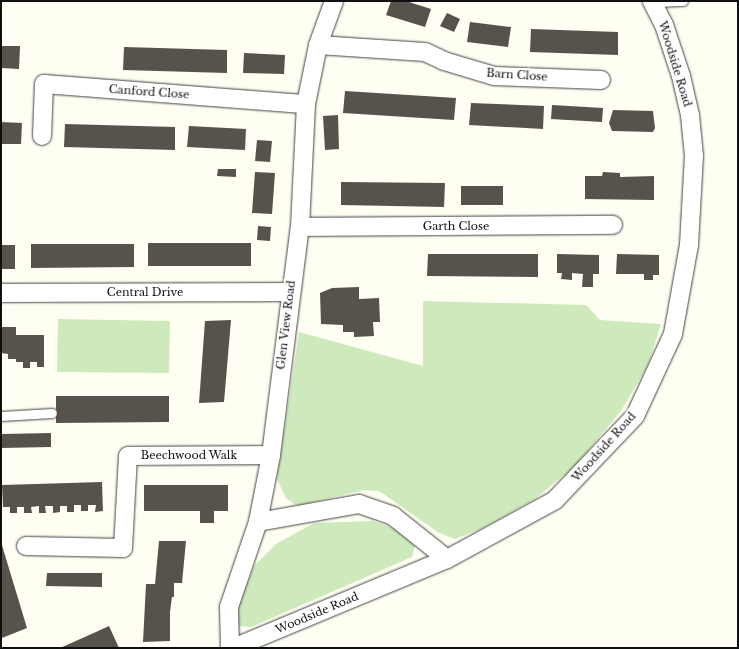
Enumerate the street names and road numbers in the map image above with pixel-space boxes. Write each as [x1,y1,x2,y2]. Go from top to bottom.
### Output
street label: Woodside Road [656,20,694,108]
street label: Barn Close [486,66,548,84]
street label: Canford Close [108,83,190,101]
street label: Garth Close [423,219,489,233]
street label: Glen View Road [274,279,298,371]
street label: Central Drive [107,285,183,299]
street label: Woodside Road [569,410,639,484]
street label: Beechwood Walk [141,448,237,462]
street label: Woodside Road [274,590,360,636]

